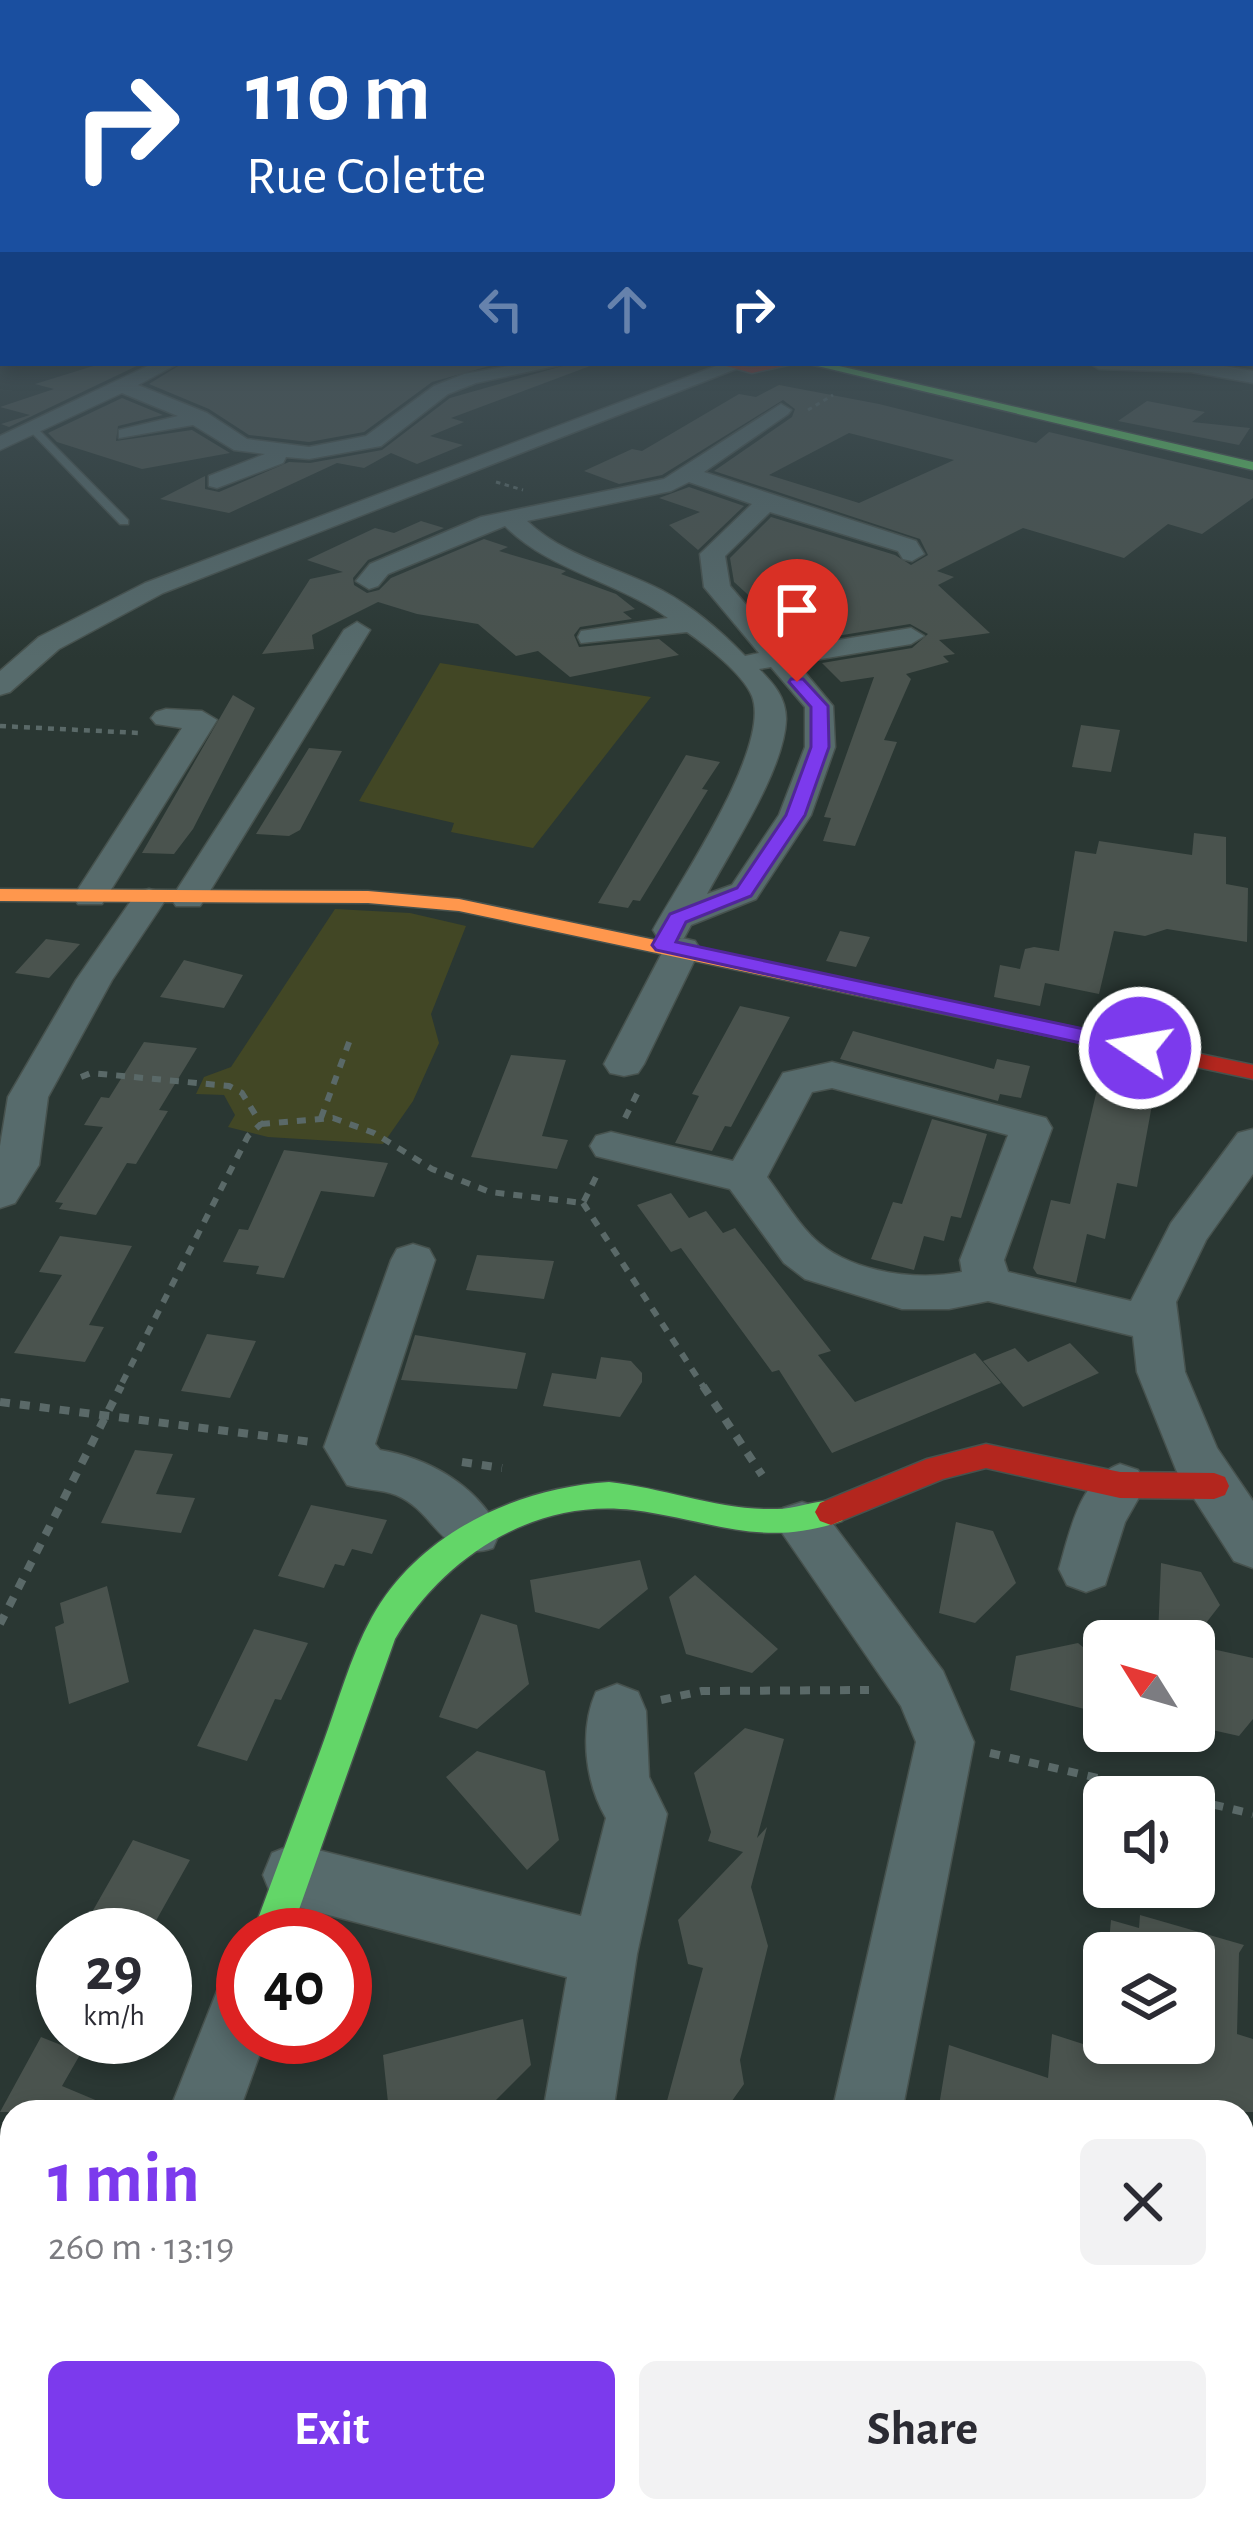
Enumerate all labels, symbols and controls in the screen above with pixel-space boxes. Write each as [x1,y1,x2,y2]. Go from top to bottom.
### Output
icon: right [48,48,204,204]
text: 110 m [246,52,431,136]
text: Rue Colette [246,150,487,204]
icon: left [468,276,534,342]
icon: ahead [594,276,660,342]
icon: right [720,276,786,342]
pin [746,559,848,682]
icon: arrive [764,577,830,643]
position arrow [1077,985,1203,1111]
north arrow [1083,1620,1215,1752]
map controls [1083,1620,1215,2064]
button: sound [1083,1776,1215,1908]
speed limit sign: 40 [216,1908,372,2064]
button: layers [1083,1932,1215,2064]
text: 29 [85,1941,143,2001]
text: km/h [83,2001,145,2031]
button: close [1080,2139,1206,2265]
text: 1 min [48,2143,200,2215]
text: 260 m · 13:19 [48,2228,234,2267]
button: Exit [48,2361,615,2499]
button: Share [639,2361,1206,2499]

